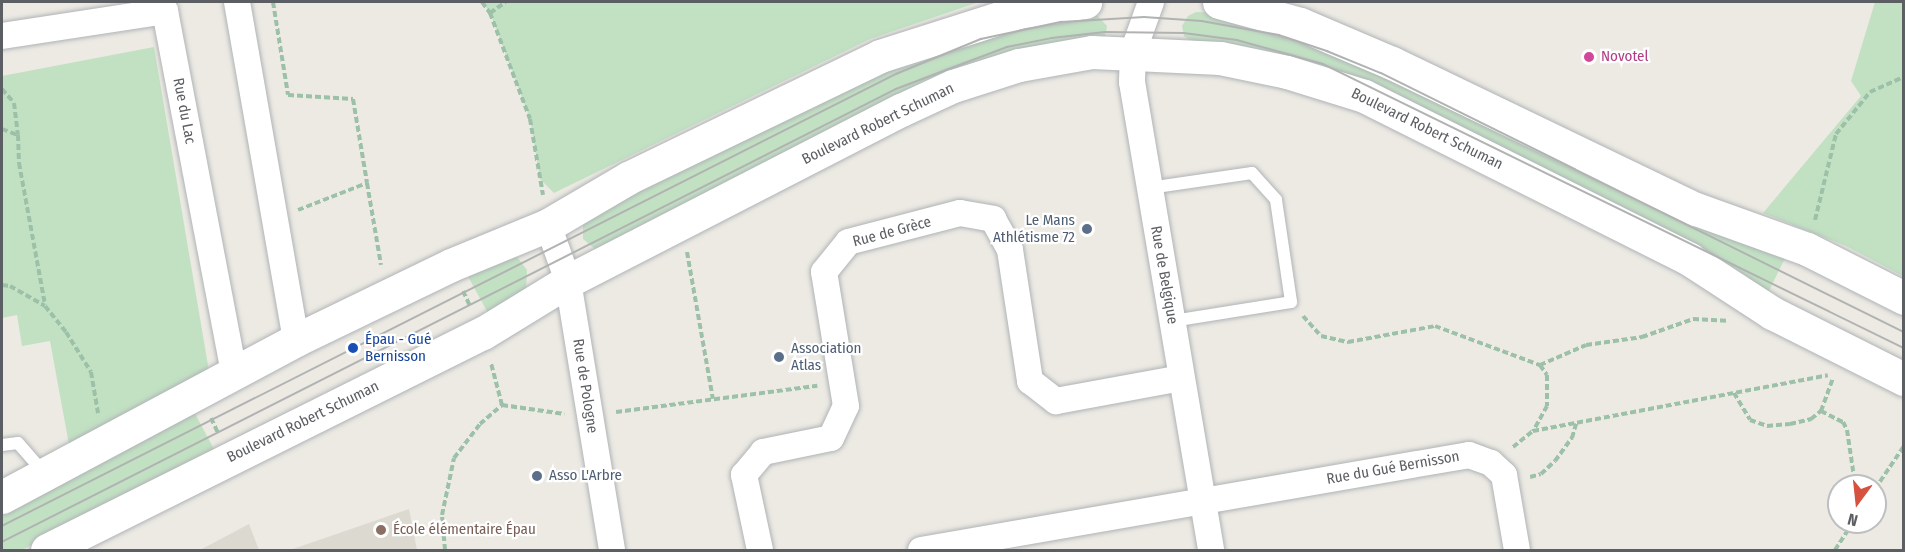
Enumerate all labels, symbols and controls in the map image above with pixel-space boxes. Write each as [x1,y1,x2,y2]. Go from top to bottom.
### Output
place label: Novotel [1601,48,1648,66]
marker: Novotel [1582,50,1596,64]
street label: Rue du Lac [169,77,199,145]
street label: Boulevard Robert Schuman [799,79,957,169]
street label: Boulevard Robert Schuman [1348,84,1506,174]
place label: Le Mans Athlétisme 72 [993,211,1075,246]
street label: Rue de Grèce [851,213,933,251]
marker: Le Mans Athlétisme 72 [1080,222,1094,236]
street label: Rue de Belgique [1146,224,1182,326]
place label: Épau - Gué Bernisson [365,330,431,365]
street label: Rue de Pologne [569,338,601,434]
place label: Association Atlas [791,339,861,374]
marker: Épau - Gué Bernisson [346,341,360,355]
marker: Association Atlas [772,350,786,364]
street label: Boulevard Robert Schuman [224,377,382,467]
street label: Rue du Gué Bernisson [1325,447,1461,489]
place label: Asso L'Arbre [549,467,622,485]
marker: Asso L'Arbre [530,469,544,483]
north arrow [1827,474,1887,534]
text: N [1846,510,1860,530]
place label: École élémentaire Épau [393,521,536,539]
marker: École élémentaire Épau [374,523,388,537]

